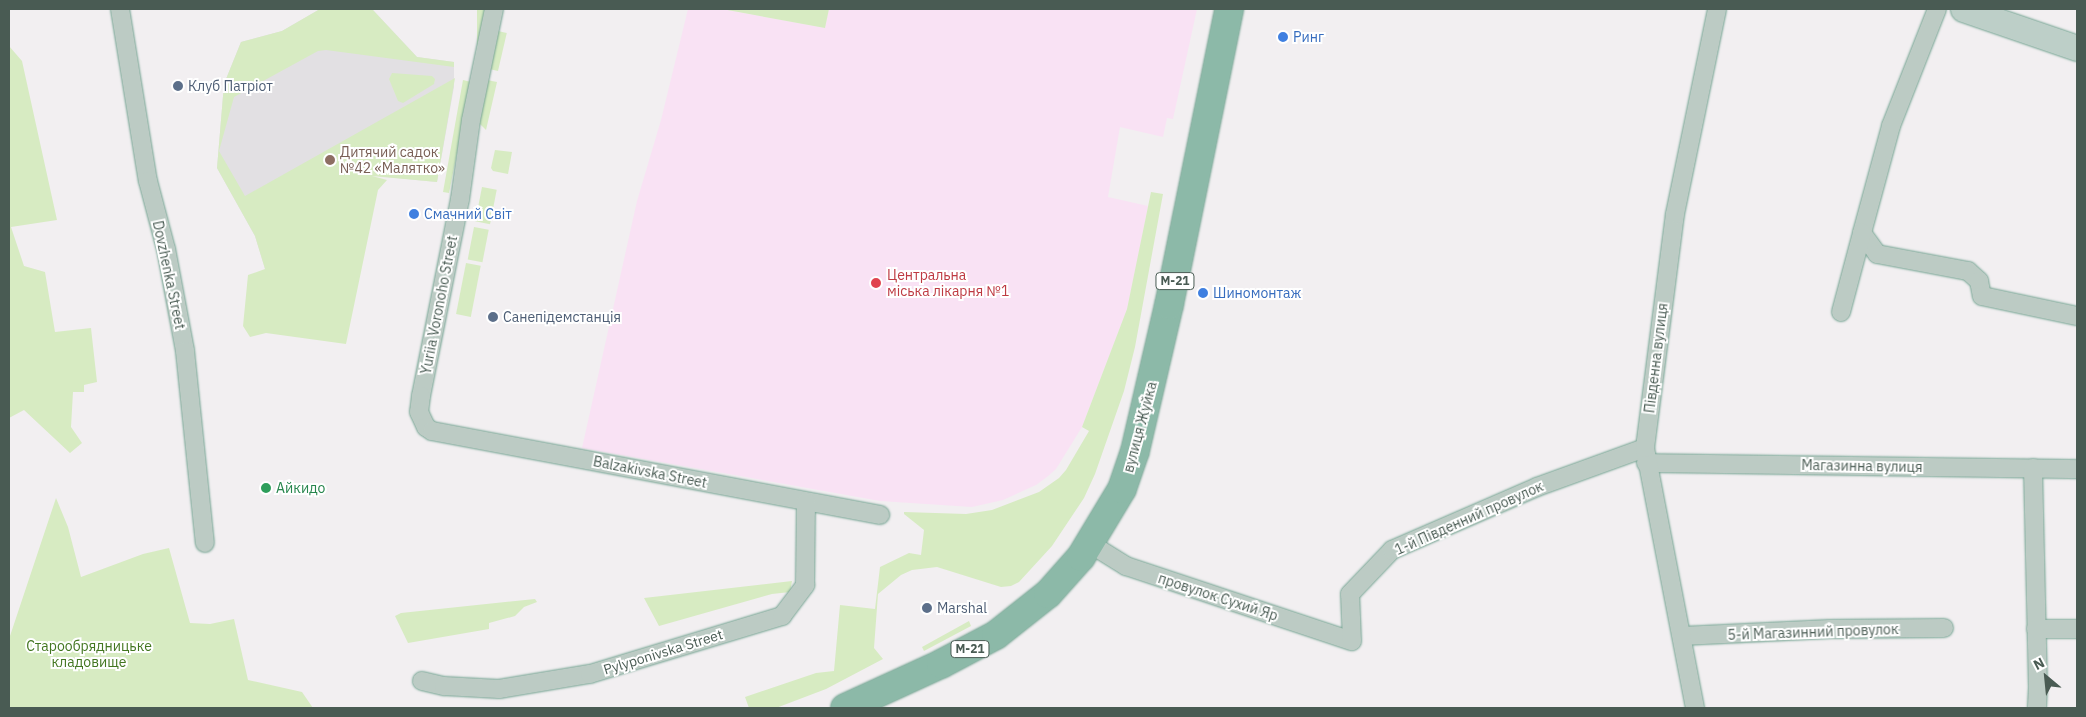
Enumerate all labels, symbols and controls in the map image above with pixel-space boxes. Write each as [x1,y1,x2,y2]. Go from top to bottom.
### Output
place label: Ринг [1293,29,1324,45]
marker: Ринг [1277,31,1289,43]
place label: Клуб Патріот [188,78,273,94]
marker: Клуб Патріот [172,80,184,92]
place label: Дитячий садок №42 «Малятко» [340,144,445,176]
marker: Дитячий садок №42 «Малятко» [324,154,336,166]
place label: Смачний Світ [424,206,512,222]
marker: Смачний Світ [408,208,420,220]
street label: Dovzhenka Street [149,219,189,331]
street label: Yuriia Voronoho Street [417,234,461,376]
place label: Центральна міська лікарня №1 [887,267,1009,300]
road number: М-21 [1155,272,1195,290]
marker: Центральна міська лікарня №1 [869,276,883,290]
place label: Шиномонтаж [1213,285,1301,301]
marker: Шиномонтаж [1197,287,1209,299]
street label: Південна вулиця [1641,302,1671,414]
place label: Санепідемстанція [503,309,621,325]
marker: Санепідемстанція [487,311,499,323]
street label: вулиця Жуйка [1120,380,1160,474]
street label: Balzakivska Street [592,453,708,491]
street label: Магазинна вулиця [1801,457,1923,475]
street label: 1-й Південний провулок [1392,478,1546,558]
place label: Айкидо [276,480,325,496]
marker: Айкидо [260,482,272,494]
street label: провулок Сухий Яр [1156,570,1280,624]
place label: Marshal [937,600,987,616]
marker: Marshal [921,602,933,614]
street label: 5-й Магазинний провулок [1727,621,1899,643]
street label: Pylyponivska Street [601,626,725,678]
park label: Старообрядницьке кладовище [26,638,152,670]
road number: М-21 [950,640,990,659]
north arrow [2021,652,2071,702]
text: N [2030,653,2048,674]

